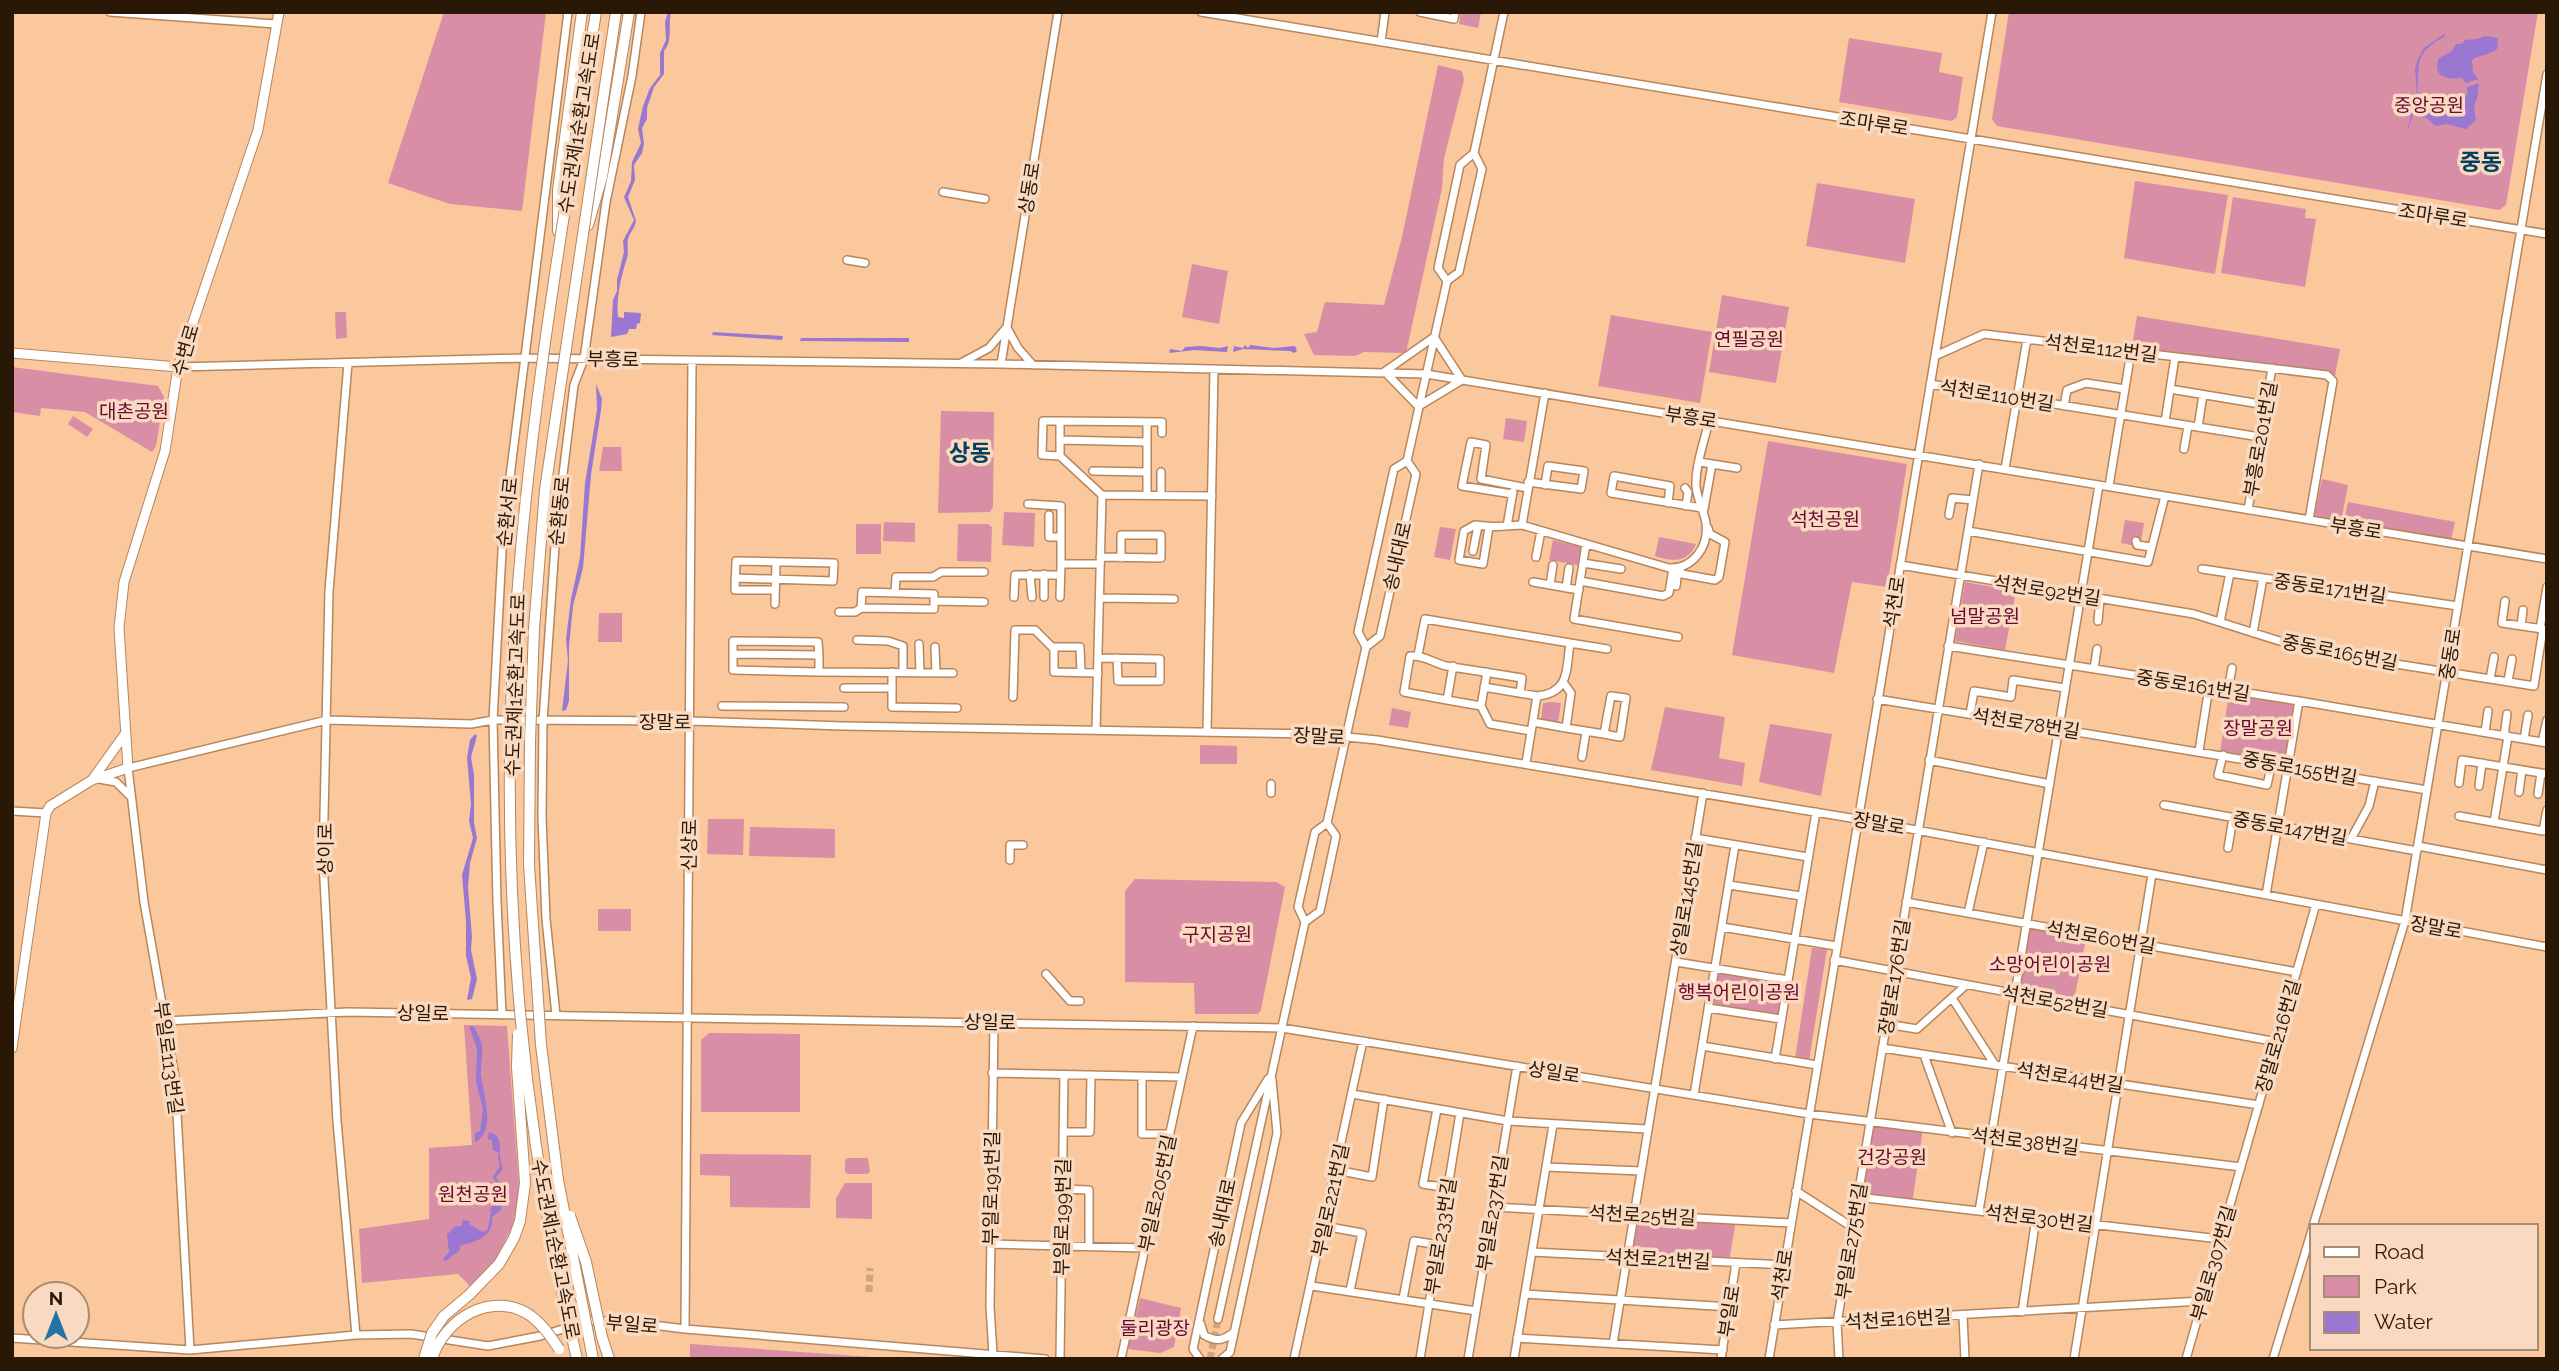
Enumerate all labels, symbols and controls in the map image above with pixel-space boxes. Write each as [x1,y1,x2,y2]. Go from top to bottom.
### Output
street label: 수도권제1순환고속도로 [554,31,604,215]
park label: 중앙공원 [2394,94,2464,116]
street label: 조마루로 [1838,107,1910,139]
district label: 중동 [2460,148,2502,175]
street label: 상동로 [1014,160,1044,216]
street label: 조마루로 [2397,199,2469,231]
street label: 수변로 [167,322,203,378]
park label: 연필공원 [1714,328,1784,350]
street label: 석천로112번길 [2043,330,2159,366]
street label: 부흥로 [587,348,639,370]
street label: 석천로110번길 [1938,375,2056,415]
street label: 부흥로201번길 [2239,379,2281,499]
park label: 대촌공원 [99,400,169,422]
street label: 부흥로 [1663,402,1719,432]
district label: 상동 [949,439,991,466]
street label: 순환동로 [544,475,574,547]
street label: 순환서로 [492,476,522,548]
park label: 석천공원 [1790,508,1860,530]
street label: 부흥로 [2328,513,2384,543]
street label: 송내대로 [1378,519,1416,593]
street label: 중동로171번길 [2272,569,2388,607]
street label: 석천로92번길 [1992,571,2102,609]
street label: 석천로 [1879,574,1909,630]
street label: 수도권제1순환고속도로 [501,593,529,777]
park label: 넘말공원 [1950,605,2020,627]
street label: 중동로 [2435,626,2465,682]
street label: 중동로165번길 [2280,630,2400,674]
street label: 중동로161번길 [2134,665,2252,705]
street label: 석천로78번길 [1971,704,2081,742]
street label: 장말로 [639,711,691,733]
park label: 장말공원 [2223,717,2293,739]
street label: 장말로 [1292,724,1346,748]
street label: 중동로155번길 [2241,747,2359,789]
street label: 중동로147번길 [2231,807,2349,849]
street label: 장말로 [1851,808,1907,838]
street label: 신상로 [678,819,700,871]
street label: 상이로 [314,823,336,875]
street label: 상일로145번길 [1666,840,1706,958]
street label: 장말로 [2408,912,2464,942]
street label: 장말로176번길 [1874,917,1914,1037]
street label: 석천로60번길 [2045,917,2157,957]
park label: 구지공원 [1182,923,1252,945]
park label: 소망어린이공원 [1989,953,2111,975]
street label: 장말로216번길 [2251,977,2305,1095]
park label: 행복어린이공원 [1678,981,1800,1003]
street label: 석천로52번길 [2000,981,2110,1021]
street label: 부일로113번길 [150,1000,188,1116]
street label: 상일로 [397,1002,449,1024]
street label: 상일로 [964,1011,1016,1033]
street label: 상일로 [1526,1057,1582,1087]
street label: 석천로44번길 [2015,1058,2125,1096]
street label: 석천로38번길 [1970,1123,2080,1159]
street label: 부일로191번길 [979,1130,1003,1246]
street label: 부일로205번길 [1134,1132,1180,1254]
street label: 부일로221번길 [1307,1141,1353,1259]
park label: 건강공원 [1857,1146,1927,1168]
street label: 부일로237번길 [1472,1153,1512,1273]
street label: 수도권제1순환고속도로 [528,1157,584,1341]
street label: 부일로199번길 [1050,1158,1074,1276]
street label: 부일로233번길 [1420,1176,1460,1296]
street label: 송내대로 [1204,1177,1240,1249]
street label: 부일로275번길 [1831,1181,1871,1301]
park label: 원천공원 [438,1183,508,1205]
street label: 석천로30번길 [1983,1200,2095,1236]
street label: 석천로25번길 [1588,1201,1696,1229]
street label: 부일로307번길 [2186,1203,2240,1323]
legend [2310,1224,2538,1350]
text: Road [2374,1239,2424,1264]
street label: 석천로21번길 [1605,1245,1711,1273]
street label: 석천로 [1767,1247,1797,1303]
text: Park [2374,1274,2417,1299]
north arrow [21,1280,91,1350]
street label: 부일로 [1714,1283,1744,1339]
text: N [49,1287,63,1309]
street label: 석천로16번길 [1844,1305,1952,1333]
text: Water [2374,1309,2433,1334]
street label: 부일로 [605,1311,659,1337]
park label: 둘리광장 [1120,1317,1190,1339]

